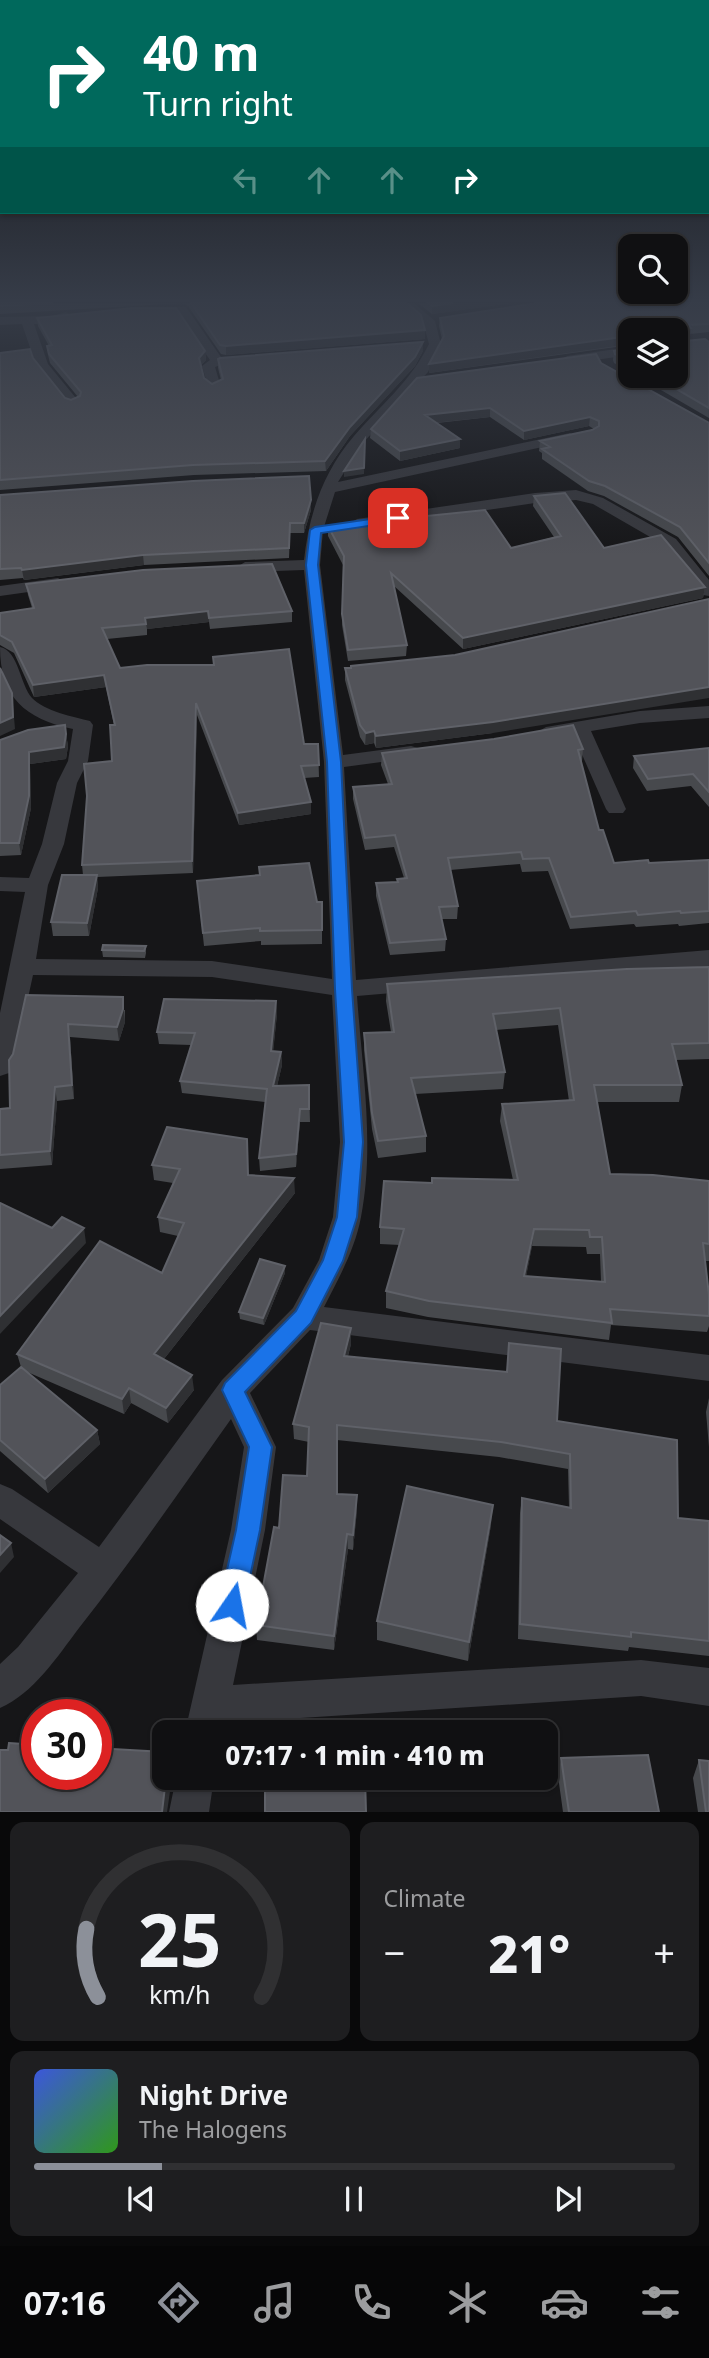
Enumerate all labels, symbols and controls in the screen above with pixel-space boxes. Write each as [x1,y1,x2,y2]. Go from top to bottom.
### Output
text: 40 m [143,19,260,85]
icon: right [28,28,119,119]
text: Turn right [143,82,293,125]
icon: left [227,161,265,199]
icon: ahead [300,161,338,199]
icon: ahead [373,161,411,199]
icon: right [446,161,484,199]
map controls [618,234,688,388]
button: search [618,234,688,304]
button: layers [618,318,688,388]
pin [368,488,428,548]
icon: arrive [379,499,417,537]
position arrow [195,1568,269,1642]
speed limit sign: 30 [21,1699,112,1790]
text: 07:17 · 1 min · 410 m [225,1737,485,1773]
text: Climate [384,1882,466,1914]
text: 25 [138,1890,221,1989]
text: 21° [488,1917,570,1988]
text: − [384,1926,405,1978]
text: + [653,1926,675,1978]
text: km/h [149,1977,211,2011]
text: Night Drive [139,2077,288,2113]
text: The Halogens [139,2113,287,2145]
icon: previous [122,2180,160,2218]
icon: pause [335,2180,373,2218]
icon: next [549,2180,587,2218]
icon: directions [154,2278,203,2327]
icon: music [250,2278,299,2327]
icon: phone [347,2278,396,2327]
icon: climate [443,2278,492,2327]
icon: car [540,2278,589,2327]
icon: filters [636,2278,685,2327]
text: 07:16 [24,2281,106,2324]

